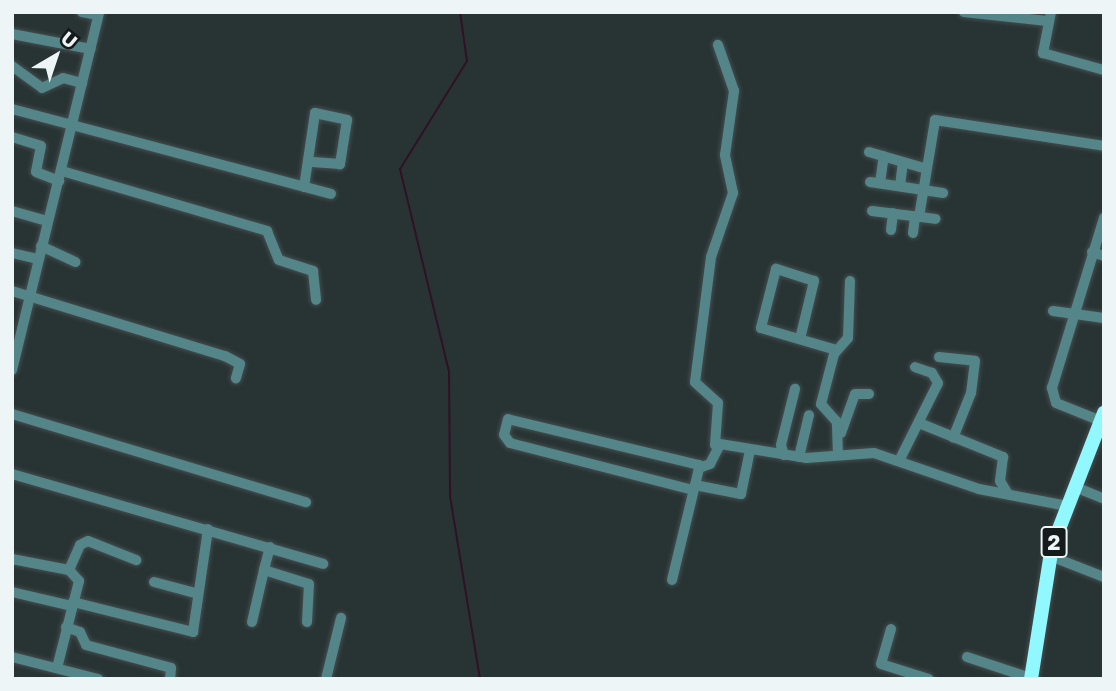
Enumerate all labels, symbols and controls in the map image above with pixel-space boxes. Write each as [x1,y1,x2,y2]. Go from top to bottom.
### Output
north arrow [21,21,91,91]
text: U [57,26,82,53]
road number: 2 [1040,524,1068,560]

